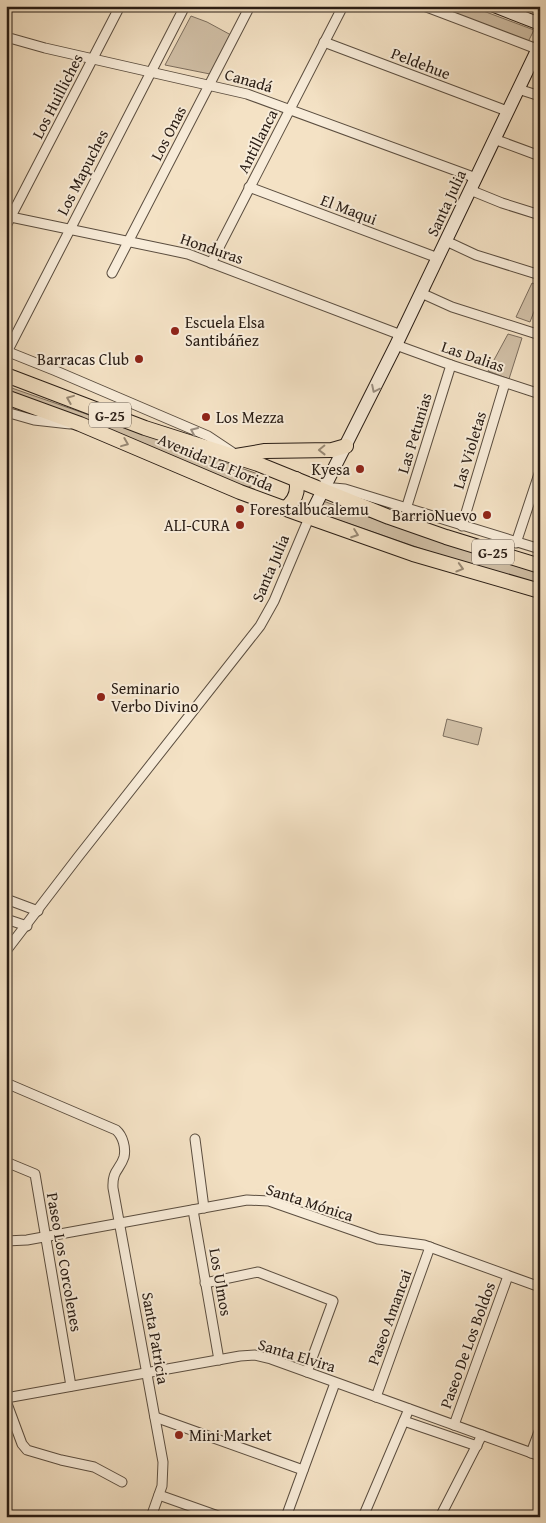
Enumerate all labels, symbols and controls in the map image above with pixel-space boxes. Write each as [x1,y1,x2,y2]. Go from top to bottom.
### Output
street label: Peldehue [388,41,454,85]
street label: Los Huilliches [25,49,89,143]
street label: Canadá [222,62,276,98]
street label: Los Onas [144,102,192,164]
street label: Antillanca [231,104,284,177]
street label: Los Mapuches [50,125,114,219]
street label: Santa Julia [420,165,472,240]
street label: El Maqui [317,187,381,231]
street label: Honduras [177,226,247,270]
place label: Escuela Elsa Santibáñez [185,310,265,352]
marker: Escuela Elsa Santibáñez [169,325,181,337]
street label: Las Dalias [438,334,508,378]
place label: Barracas Club [37,347,129,371]
marker: Barracas Club [133,353,145,365]
one-way arrow [371,383,381,392]
street label: Las Petunias [390,390,438,476]
one-way arrow [66,395,75,405]
road number: G-25 [89,402,131,428]
place label: Los Mezza [216,405,284,429]
street label: Las Violetas [446,408,492,492]
marker: Los Mezza [200,411,212,423]
one-way arrow [190,426,199,437]
street label: Avenida La Florida [154,427,278,497]
one-way arrow [120,436,129,447]
one-way arrow [318,445,326,455]
place label: Kyesa [311,457,350,481]
marker: Kyesa [354,463,366,475]
place label: Forestalbucalemu [250,497,369,521]
marker: Forestalbucalemu [234,503,246,515]
place label: BarrioNuevo [392,503,477,527]
marker: BarrioNuevo [481,509,493,521]
place label: ALI-CURA [164,513,230,537]
marker: ALI-CURA [234,519,246,531]
one-way arrow [350,528,359,538]
street label: Santa Julia [245,530,295,606]
road number: G-25 [472,540,514,564]
one-way arrow [456,563,464,573]
place label: Seminario Verbo Divino [111,676,198,718]
marker: Seminario Verbo Divino [95,691,107,703]
street label: Santa Mónica [263,1177,357,1228]
street label: Paseo Los Corcolenes [41,1191,89,1333]
street label: Los Ulmos [203,1246,239,1318]
street label: Paseo Amancai [361,1265,418,1368]
street label: Paseo De Los Boldos [433,1278,501,1412]
street label: Santa Patricia [136,1290,176,1386]
street label: Santa Elvira [255,1332,339,1378]
place label: Mini Market [189,1423,272,1447]
marker: Mini Market [173,1429,185,1441]

